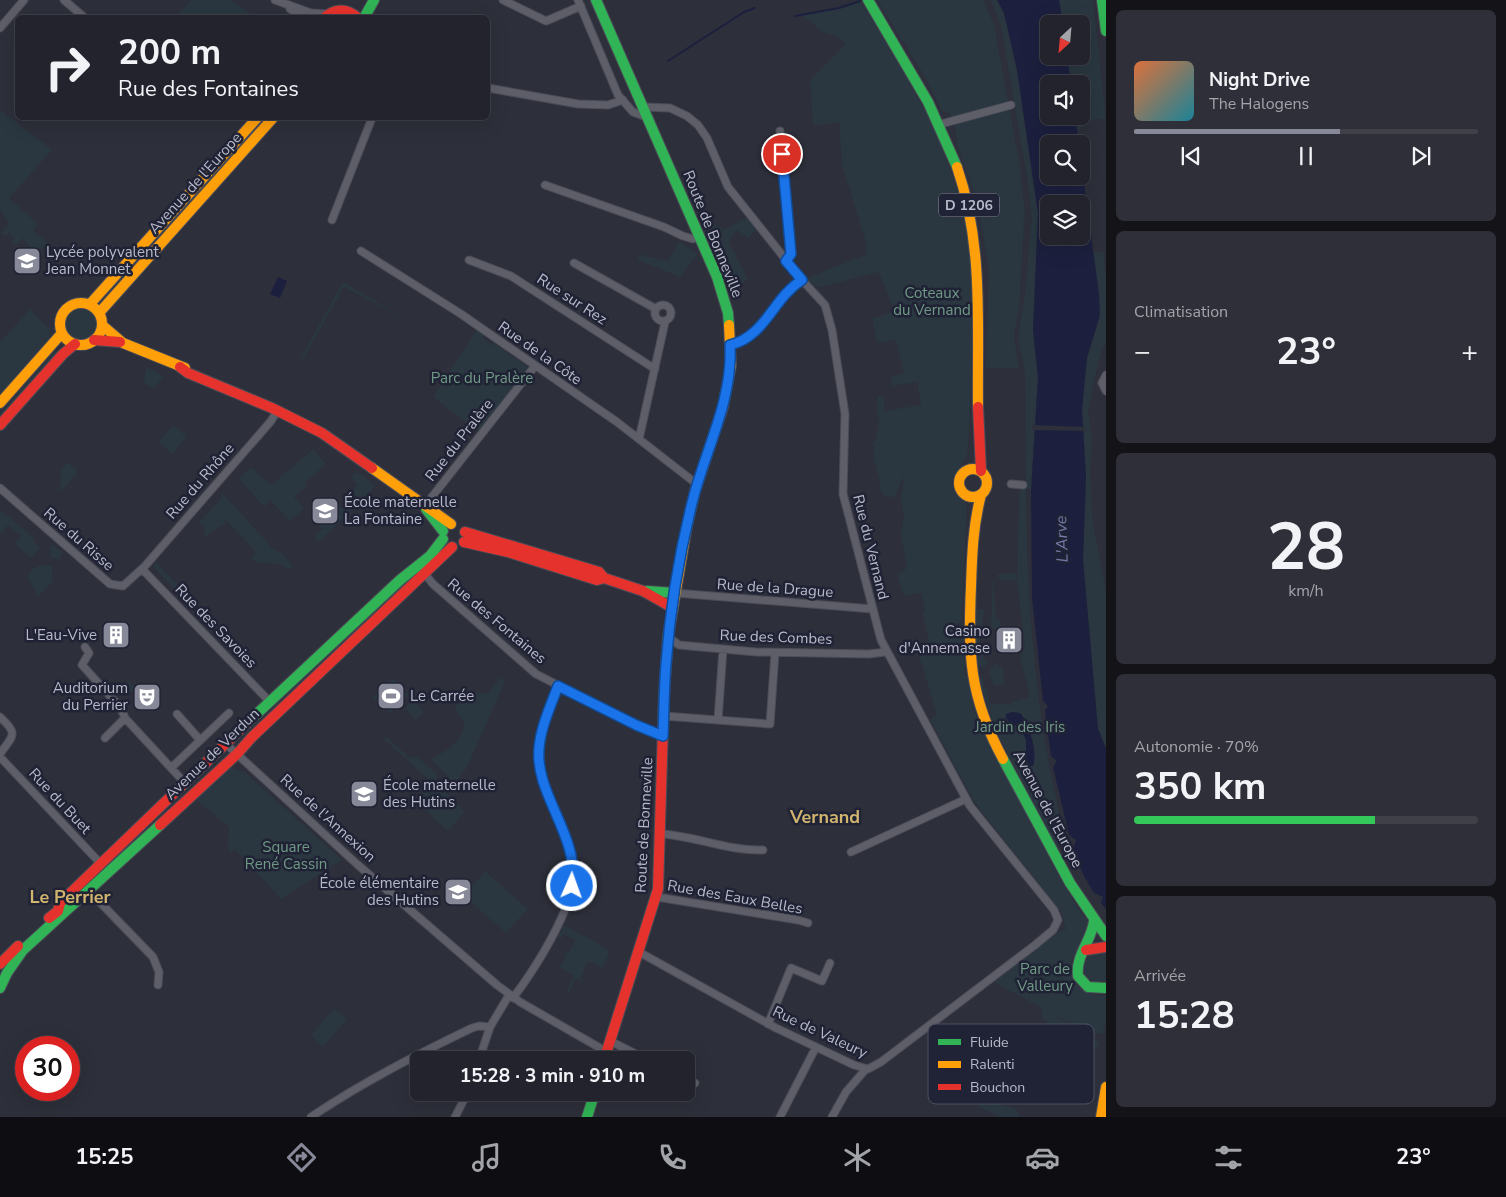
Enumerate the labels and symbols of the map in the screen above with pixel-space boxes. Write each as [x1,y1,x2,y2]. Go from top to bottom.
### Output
north arrow [1040,15,1090,65]
street label: Avenue de l'Europe [144,128,246,238]
pin [761,133,803,175]
street label: Route de Bonneville [678,167,748,301]
road number: D 1206 [939,194,999,216]
place label: Lycée polyvalent Jean Monnet [45,242,159,279]
school or university icon: Lycée polyvalent Jean Monnet [12,246,42,276]
street label: Rue sur Rez [533,269,611,329]
park label: Coteaux du Vernand [893,283,971,320]
street label: Rue de la Côte [494,317,586,389]
park label: Parc du Pralère [431,368,533,388]
street label: Rue du Pralère [420,395,498,485]
street label: Rue du Rhône [161,439,239,523]
place label: École maternelle La Fontaine [344,492,457,529]
street label: Rue du Vernand [848,492,894,602]
school or university icon: École maternelle La Fontaine [310,496,340,526]
street label: Rue du Risse [40,503,118,575]
water label: L'Arve [1050,515,1074,563]
street label: Rue des Fontaines [443,574,551,668]
street label: Rue de la Drague [716,574,834,602]
street label: Rue des Savoies [171,580,261,672]
building icon: L'Eau-Vive [101,620,131,650]
place label: Casino d'Annemasse [899,621,990,658]
place label: L'Eau-Vive [25,625,97,645]
street label: Rue des Combes [719,625,833,649]
building icon: Casino d'Annemasse [994,625,1024,655]
place label: Auditorium du Perrier [53,678,129,715]
sports icon: Le Carrée [376,681,406,711]
theatre icon: Auditorium du Perrier [132,682,162,712]
place label: Le Carrée [410,686,474,706]
street label: Avenue de Verdun [160,704,264,804]
park label: Jardin des Iris [974,717,1065,737]
street label: Avenue de l'Europe [1009,747,1087,871]
street label: Route de Bonneville [630,757,658,893]
street label: Rue du Buet [24,764,96,839]
street label: Rue de l'Annexion [276,770,380,866]
place label: École maternelle des Hutins [383,775,496,812]
school or university icon: École maternelle des Hutins [349,779,379,809]
district label: Vernand [789,805,860,829]
park label: Square René Cassin [245,837,327,874]
position arrow [545,859,597,911]
place label: École élémentaire des Hutins [319,873,439,910]
street label: Rue des Eaux Belles [666,875,804,919]
school or university icon: École élémentaire des Hutins [443,877,473,907]
district label: Le Perrier [29,885,111,909]
park label: Parc de Valleury [1016,959,1073,996]
street label: Rue de Valeury [769,1001,871,1063]
legend [928,1024,1094,1104]
text: Fluide [970,1033,1009,1052]
speed limit sign: 30 [15,1036,80,1101]
text: Ralenti [970,1055,1014,1074]
text: Bouchon [970,1078,1025,1097]

